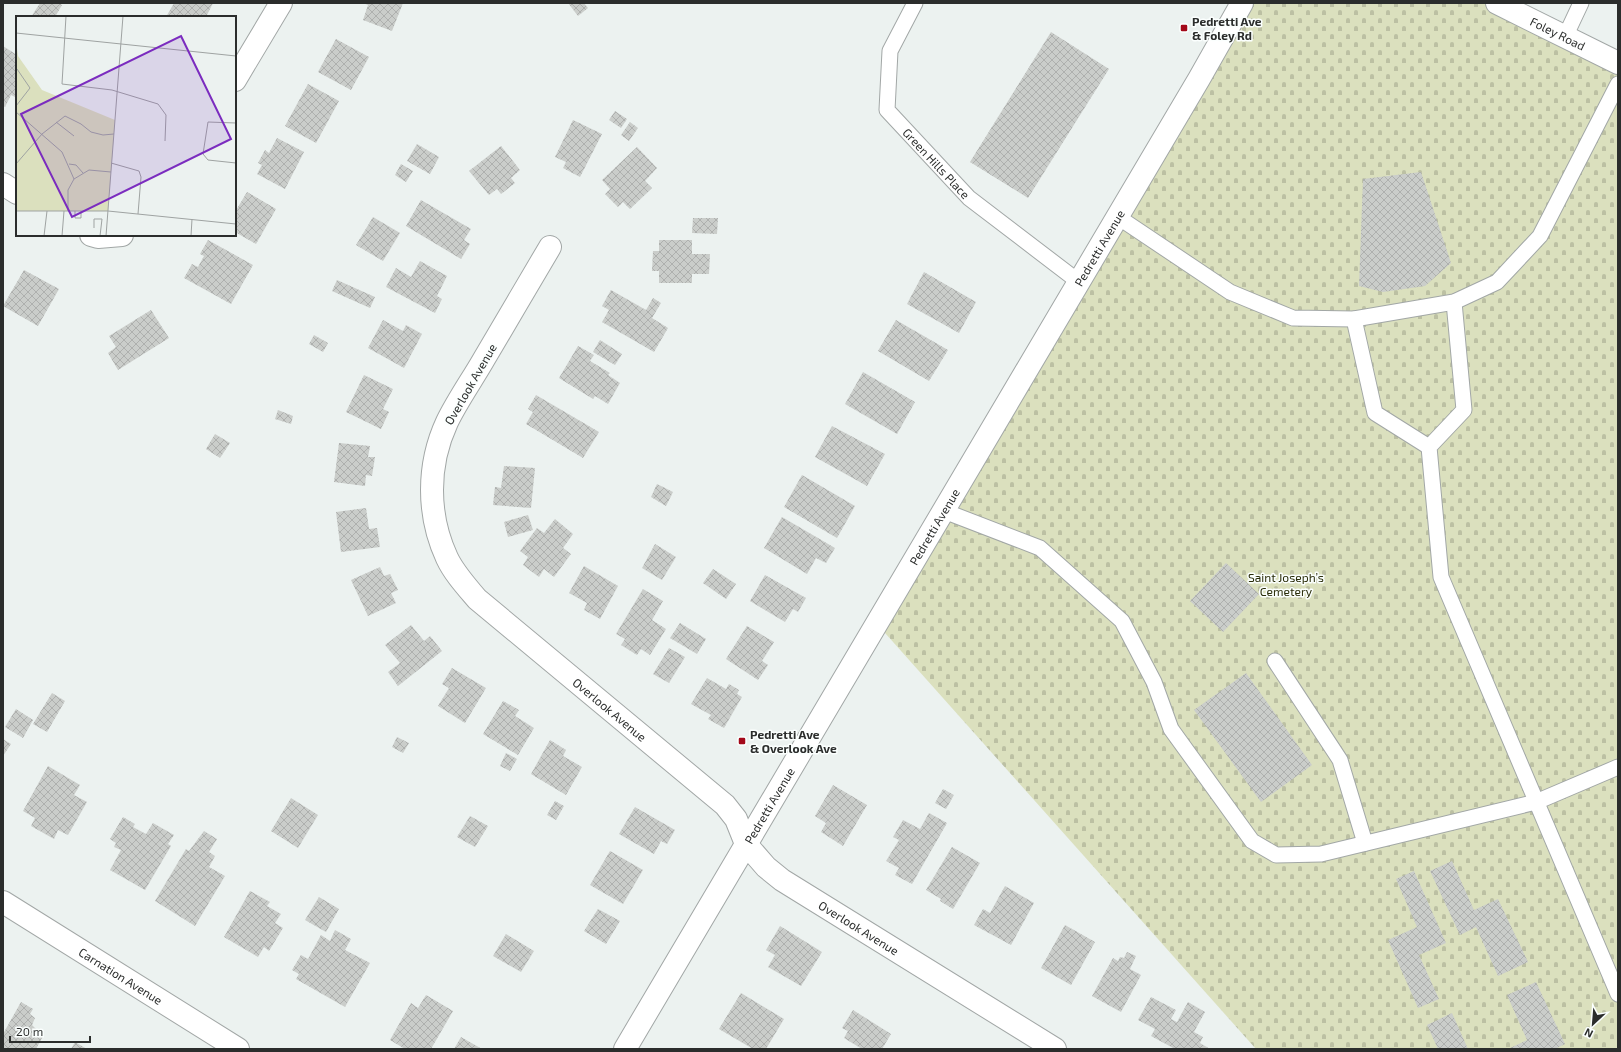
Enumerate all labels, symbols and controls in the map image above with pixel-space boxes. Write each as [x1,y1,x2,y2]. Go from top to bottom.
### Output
place label: Pedretti Ave & Foley Rd [1192,14,1262,43]
street label: Foley Road [1528,14,1588,53]
inset map [16,16,236,236]
marker: Pedretti Ave & Foley Rd [1179,23,1189,33]
street label: Green Hills Place [900,125,973,201]
street label: Pedretti Avenue [1071,207,1127,288]
street label: Overlook Avenue [441,341,499,427]
street label: Pedretti Avenue [906,486,962,567]
park label: Saint Joseph’s Cemetery [1248,570,1324,598]
street label: Overlook Avenue [570,675,649,744]
place label: Pedretti Ave & Overlook Ave [750,727,837,755]
marker: Pedretti Ave & Overlook Ave [737,736,747,746]
street label: Pedretti Avenue [741,765,797,846]
street label: Overlook Avenue [816,898,901,958]
street label: Carnation Avenue [76,944,165,1007]
north arrow [1573,1004,1613,1044]
scale bar [10,1018,90,1044]
text: 20 m [16,1024,43,1038]
text: N [1582,1026,1595,1041]

